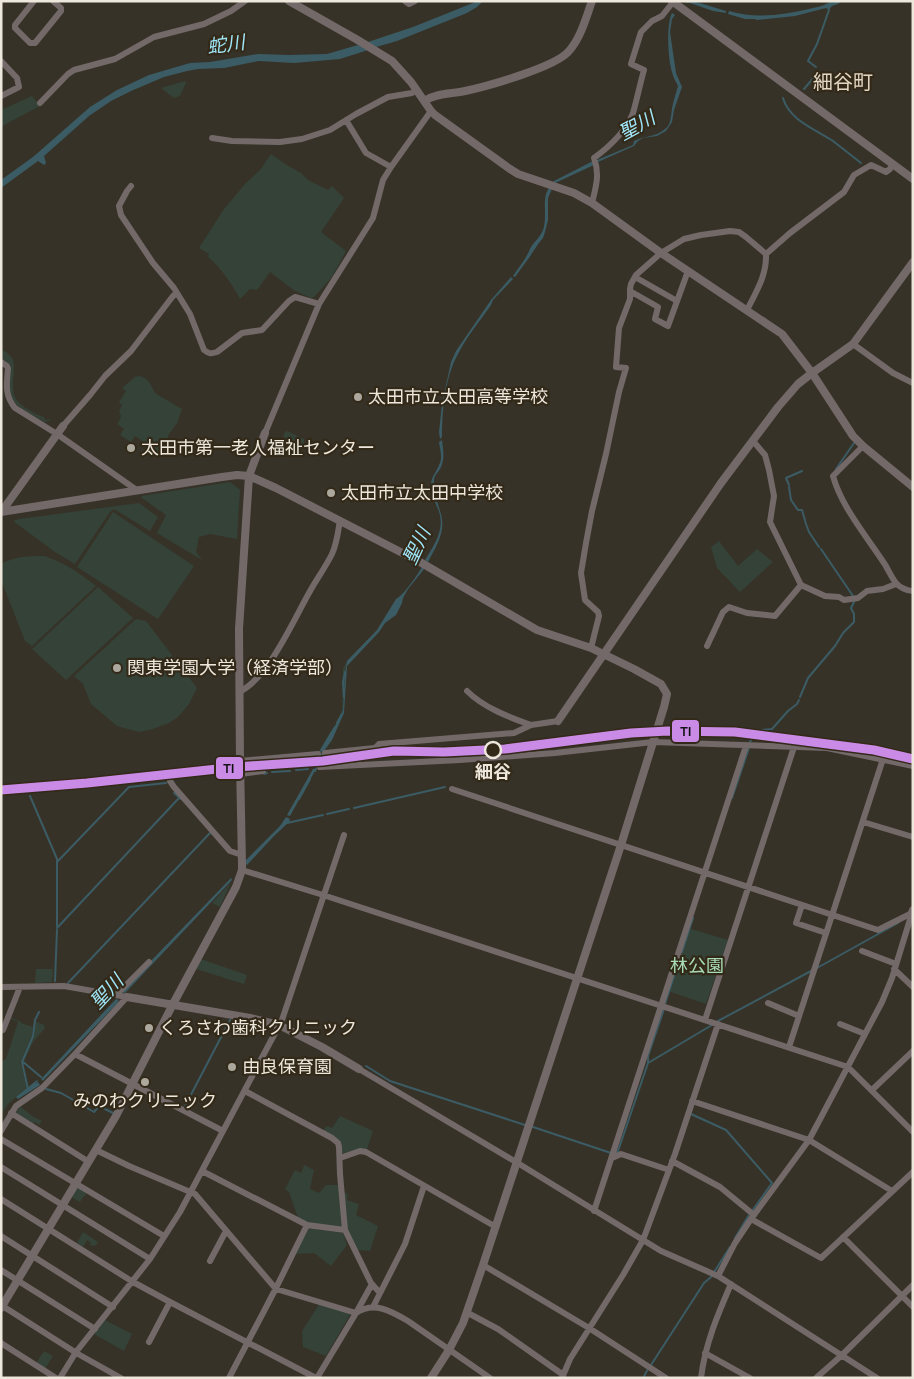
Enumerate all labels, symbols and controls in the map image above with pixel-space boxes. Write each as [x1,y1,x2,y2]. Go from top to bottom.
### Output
water label: 蛇川 [206,31,248,59]
district label: 細谷町 [813,71,873,94]
water label: 聖川 [615,106,661,145]
place label: 太田市立太田高等学校 [368,386,548,408]
marker: 太田市立太田高等学校 [352,391,364,403]
place label: 太田市第一老人福祉センター [141,437,375,459]
marker: 太田市第一老人福祉センター [125,442,137,454]
place label: 太田市立太田中学校 [341,482,503,504]
marker: 太田市立太田中学校 [325,487,337,499]
water label: 聖川 [399,522,436,568]
place label: 関東学園大学（経済学部） [127,657,343,679]
marker: 関東学園大学（経済学部） [111,662,123,674]
line badge: TI [671,719,700,743]
text: TI [680,723,692,740]
marker: 細谷 [484,741,502,759]
line badge: TI [215,756,244,780]
text: TI [223,760,235,777]
place label: 細谷 [475,761,511,783]
park label: 林公園 [670,955,724,977]
water label: 聖川 [86,969,129,1013]
place label: くろさわ歯科クリニック [159,1017,357,1039]
marker: くろさわ歯科クリニック [143,1022,155,1034]
place label: 由良保育園 [242,1056,332,1078]
marker: 由良保育園 [226,1061,238,1073]
marker: みのわクリニック [139,1076,151,1088]
place label: みのわクリニック [73,1090,217,1112]

